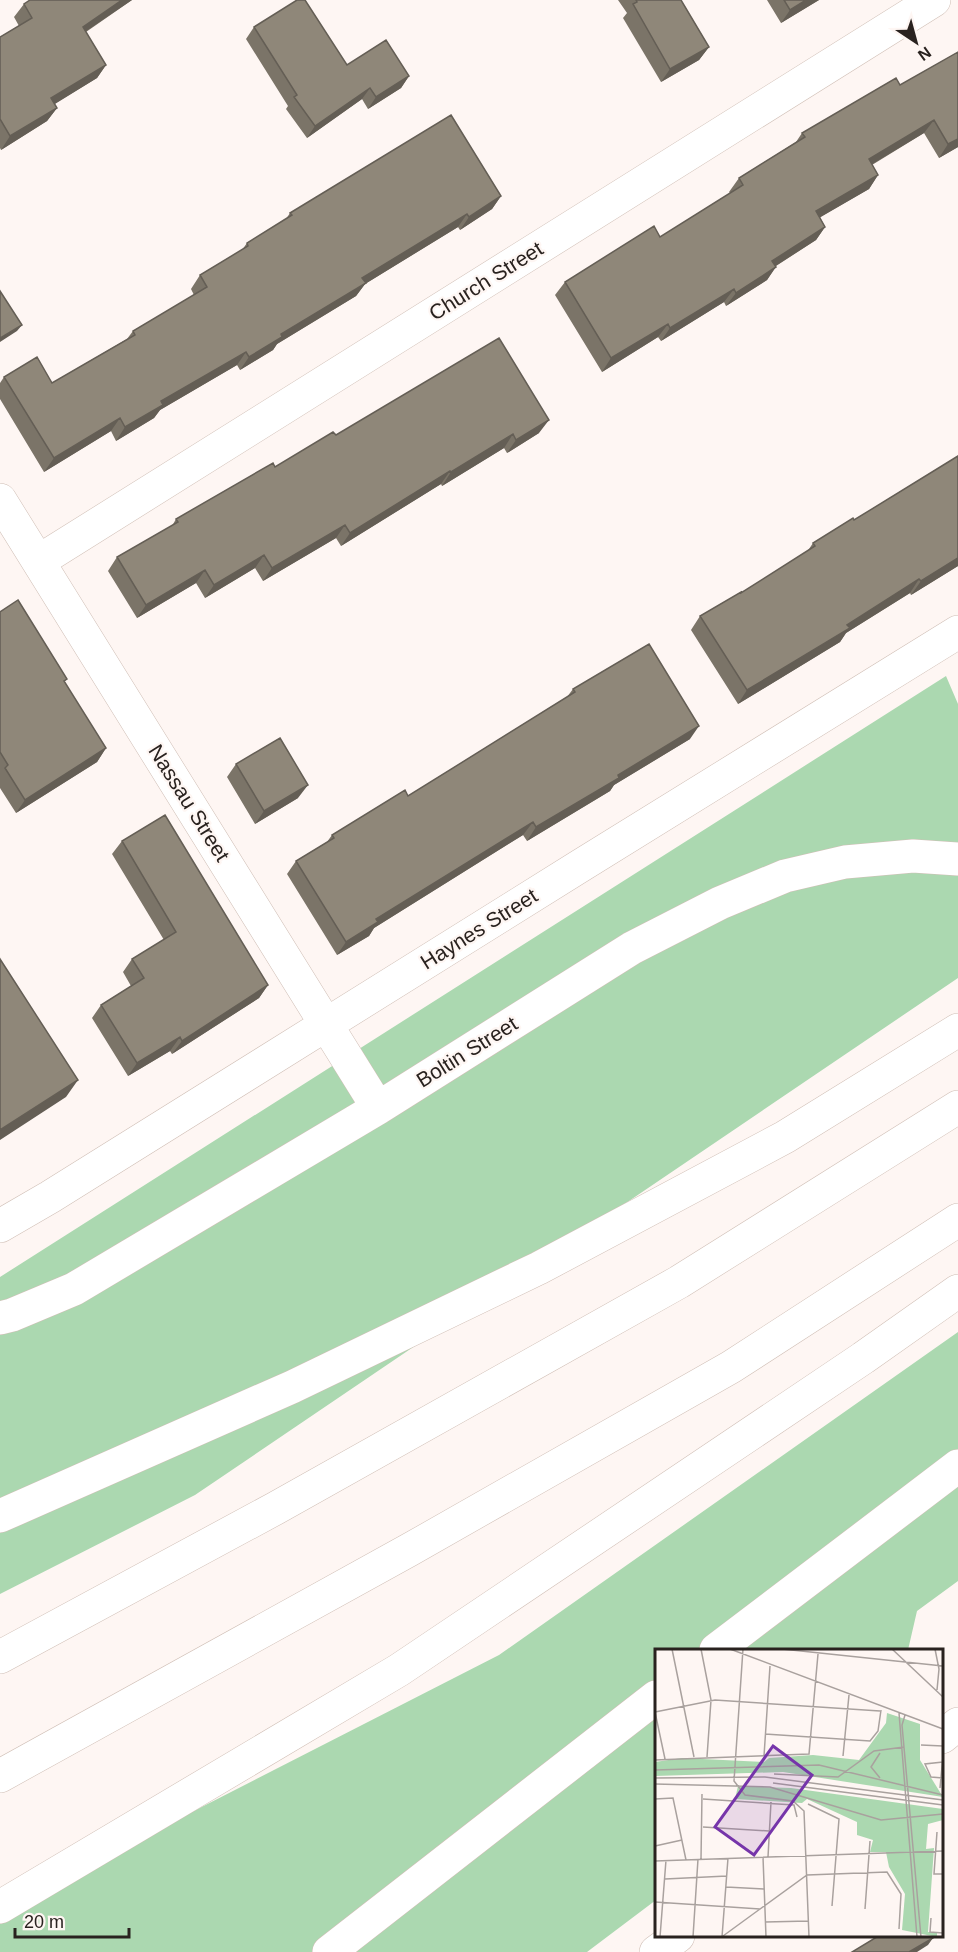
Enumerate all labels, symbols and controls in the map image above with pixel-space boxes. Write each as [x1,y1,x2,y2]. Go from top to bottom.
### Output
north arrow [886,12,946,72]
text: N [915,43,934,64]
street label: Church Street [425,236,547,325]
street label: Nassau Street [144,740,235,865]
street label: Haynes Street [416,883,541,974]
street label: Boltin Street [412,1011,521,1092]
inset map [655,1649,943,1937]
scale bar [15,1901,129,1939]
text: 20 m [24,1912,64,1932]

